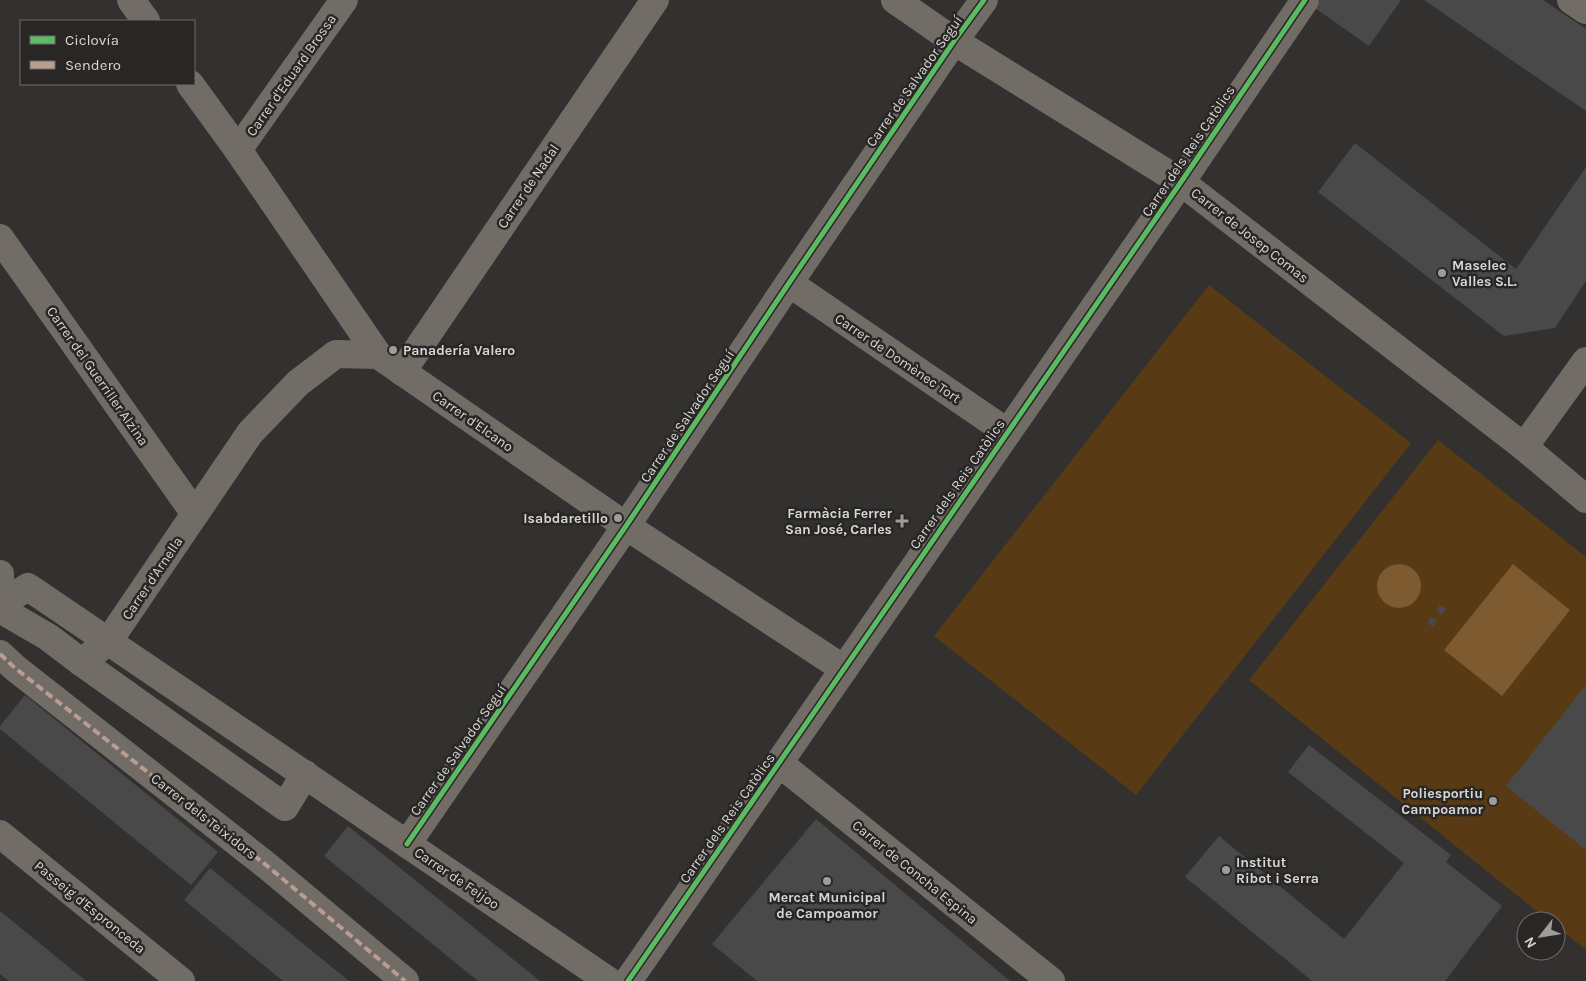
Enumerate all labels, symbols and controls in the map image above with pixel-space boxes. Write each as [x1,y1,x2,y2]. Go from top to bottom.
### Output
street label: Carrer d'Eduard Brossa [243,11,340,140]
street label: Carrer de Salvador Seguí [863,12,967,150]
legend [20,20,195,85]
text: Ciclovía [65,31,119,49]
text: Sendero [65,56,121,74]
street label: Carrer dels Reis Catòlics [1138,82,1239,220]
street label: Carrer de Nadal [494,141,563,232]
street label: Carrer de Josep Comas [1188,184,1312,287]
place label: Maselec Valles S.L. [1452,257,1517,290]
marker: Maselec Valles S.L. [1436,267,1448,279]
street label: Carrer del Guerriller Alzina [43,303,152,449]
street label: Carrer de Domènec Tort [832,310,964,407]
place label: Panadería Valero [403,342,515,359]
marker: Panadería Valero [387,344,399,356]
street label: Carrer de Salvador Seguí [637,346,739,486]
street label: Carrer d'Elcano [429,387,516,456]
street label: Carrer dels Reis Catòlics [906,416,1009,552]
place label: Farmàcia Ferrer San José, Carles [785,505,892,538]
place label: Isabdaretillo [523,510,608,527]
marker: Isabdaretillo [612,512,624,524]
marker: Farmàcia Ferrer San José, Carles [896,515,908,527]
street label: Carrer d'Arnella [118,534,186,623]
street label: Carrer de Salvador Seguí [407,681,511,819]
street label: Carrer dels Reis Catòlics [676,750,779,886]
street label: Carrer dels Teixidors [148,770,260,863]
place label: Poliesportiu Campoamor [1401,785,1483,818]
marker: Poliesportiu Campoamor [1487,795,1499,807]
street label: Carrer de Concha Espina [849,817,981,928]
street label: Carrer de Feijoo [411,844,502,913]
place label: Institut Ribot i Serra [1236,854,1319,887]
street label: Passeig d'Espronceda [31,857,149,957]
marker: Institut Ribot i Serra [1220,864,1232,876]
marker: Mercat Municipal de Campoamor [821,875,833,887]
place label: Mercat Municipal de Campoamor [768,889,886,922]
north arrow [1516,911,1566,961]
text: N [1520,934,1540,951]

